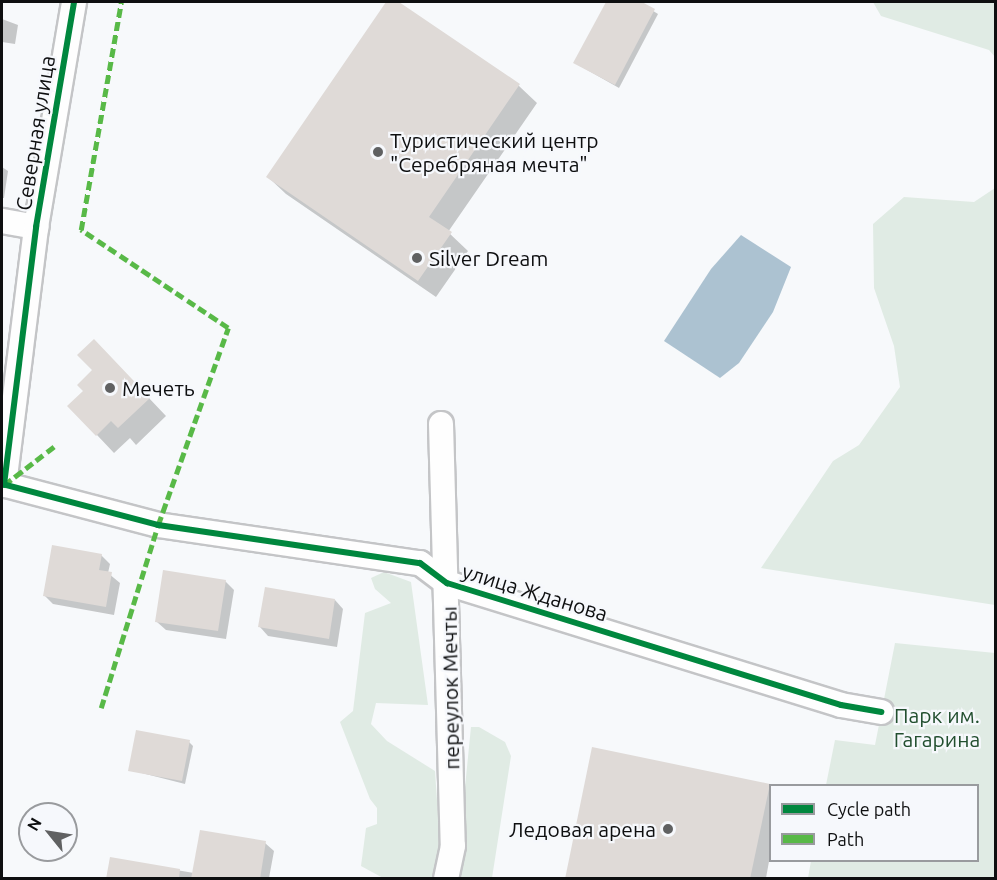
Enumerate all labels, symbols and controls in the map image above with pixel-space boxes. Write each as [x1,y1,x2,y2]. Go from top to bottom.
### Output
street label: Северная улица [10,54,60,212]
place label: Туристический центр "Серебряная мечта" [390,127,599,177]
marker: Туристический центр "Серебряная мечта" [371,145,385,159]
place label: Silver Dream [429,245,548,271]
marker: Silver Dream [410,251,424,265]
place label: Мечеть [122,375,195,401]
marker: Мечеть [103,381,117,395]
street label: улица Жданова [459,558,611,626]
street label: переулок Мечты [436,606,464,770]
park label: Парк им. Гагарина [894,702,980,752]
legend [769,784,979,862]
text: Cycle path [827,799,911,819]
north arrow [18,802,78,862]
text: N [23,814,45,834]
place label: Ледовая арена [509,816,656,842]
marker: Ледовая арена [661,822,675,836]
text: Path [827,829,864,849]

